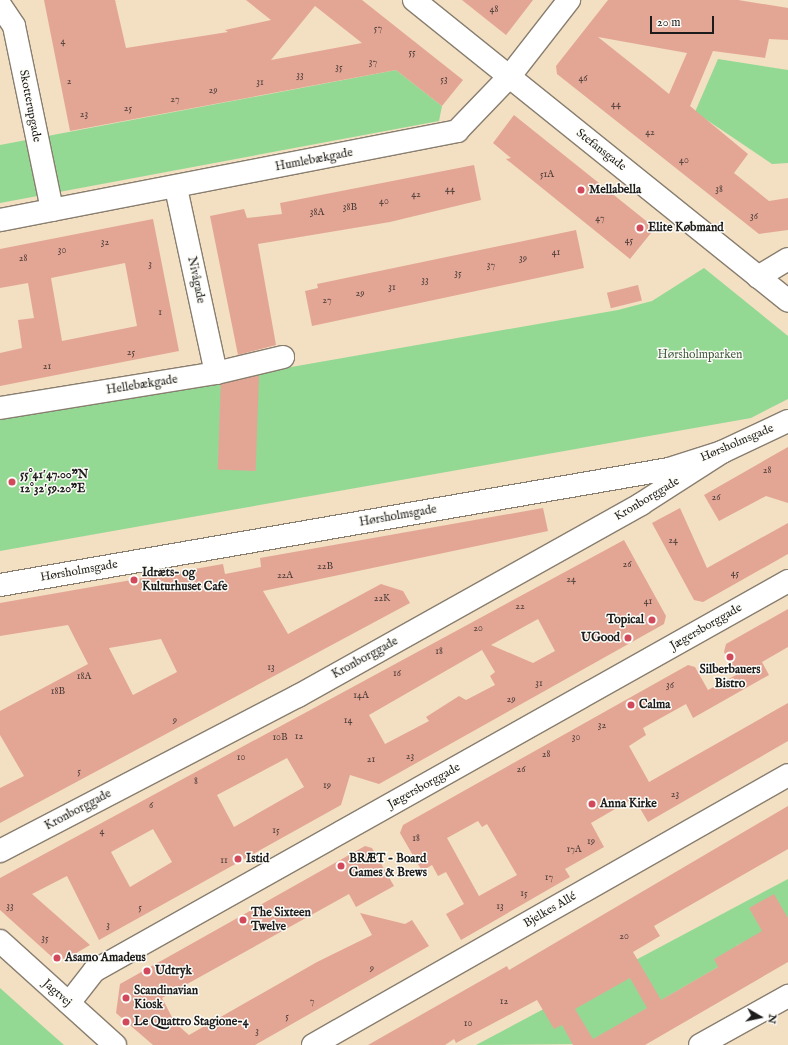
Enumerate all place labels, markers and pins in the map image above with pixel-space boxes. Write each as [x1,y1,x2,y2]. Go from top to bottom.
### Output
place label: Mellabella [589,183,641,197]
marker: Mellabella [576,185,586,195]
place label: Elite Købmand [648,221,724,235]
marker: Elite Købmand [635,223,645,233]
place label: 55°41′47.00"N 12°32′59.20"E [20,468,88,496]
marker: 55°41′47.00"N 12°32′59.20"E [7,477,17,487]
place label: Idræts- og Kulturhuset Cafe [142,566,227,594]
marker: Idræts- og Kulturhuset Cafe [129,575,139,585]
place label: Topical [607,613,644,627]
marker: Topical [647,615,657,625]
place label: UGood [581,631,620,645]
marker: UGood [623,633,633,643]
marker: Silberbauers Bistro [725,652,735,662]
place label: Silberbauers Bistro [700,663,760,691]
place label: Calma [639,698,671,712]
marker: Calma [626,700,636,710]
place label: Anna Kirke [600,797,657,811]
marker: Anna Kirke [587,799,597,809]
place label: Istid [246,852,269,866]
place label: BRÆT - Board Games & Brews [349,852,427,880]
marker: Istid [233,854,243,864]
marker: BRÆT - Board Games & Brews [336,861,346,871]
place label: The Sixteen Twelve [251,906,311,934]
marker: The Sixteen Twelve [238,915,248,925]
place label: Asamo Amadeus [65,951,146,965]
marker: Asamo Amadeus [52,953,62,963]
place label: Udtryk [155,964,192,978]
marker: Udtryk [142,966,152,976]
place label: Scandinavian Kiosk [134,984,198,1012]
marker: Scandinavian Kiosk [121,993,131,1003]
place label: Le Quattro Stagione-4 [134,1015,249,1029]
marker: Le Quattro Stagione-4 [121,1017,131,1027]

